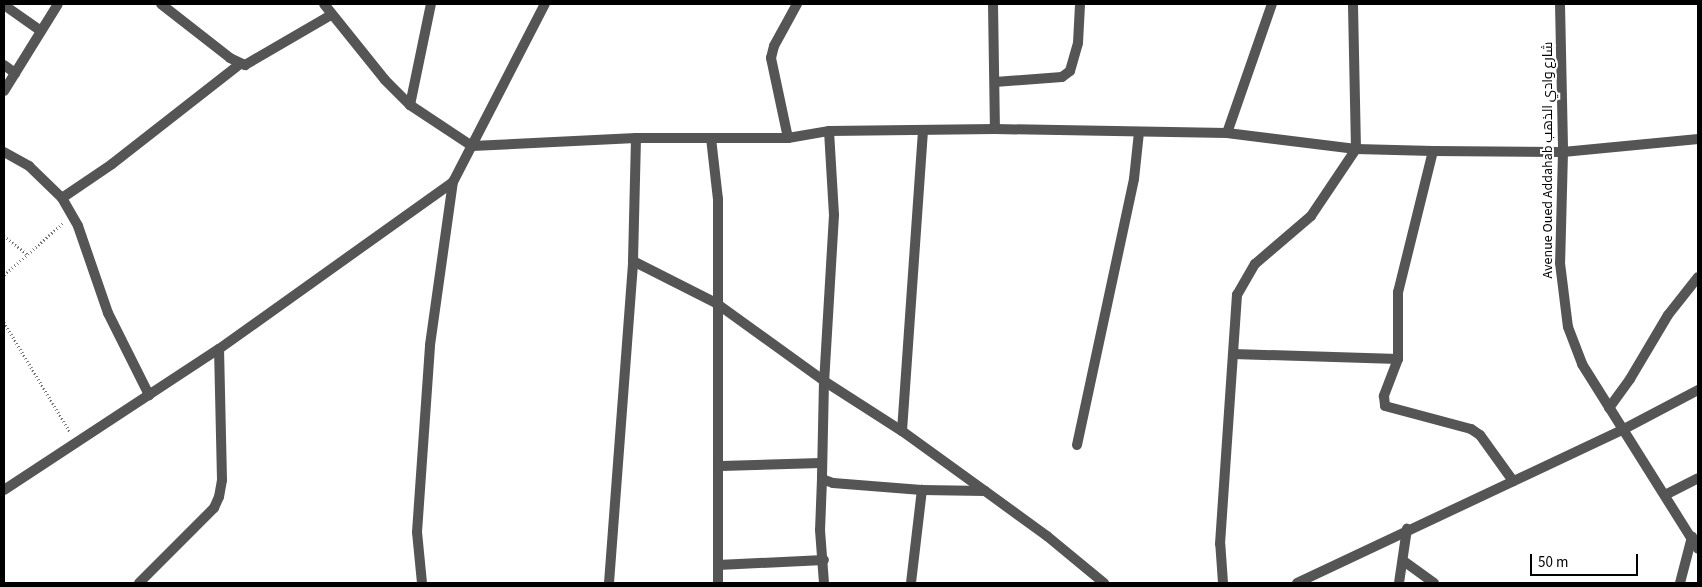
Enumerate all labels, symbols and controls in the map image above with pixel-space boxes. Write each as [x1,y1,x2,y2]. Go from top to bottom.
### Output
street label: Avenue Oued Addahab شارع وادي الذهب [1540,42,1556,278]
scale bar [1532,544,1640,576]
text: 50 m [1538,552,1568,573]

